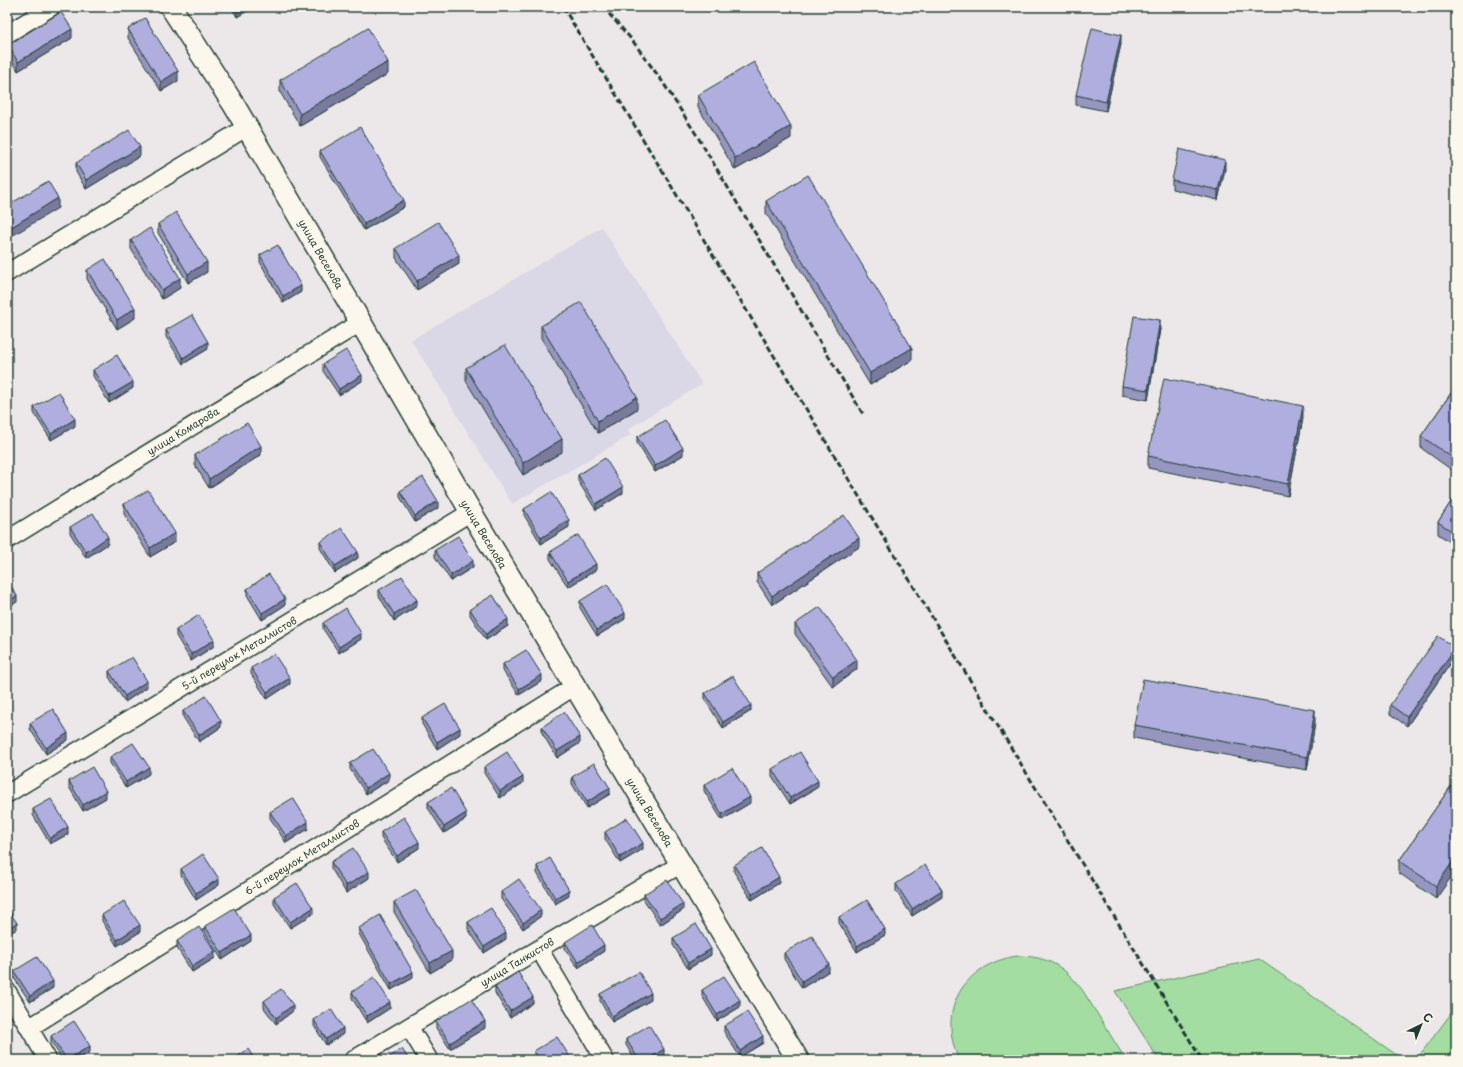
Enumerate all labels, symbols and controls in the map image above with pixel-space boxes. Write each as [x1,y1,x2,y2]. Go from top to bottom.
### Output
street label: улица Веселова [295,216,348,292]
street label: улица Комарова [144,403,222,458]
street label: улица Веселова [458,496,511,572]
street label: 5-й переулок Металлистов [178,612,300,694]
street label: улица Веселова [624,774,677,850]
street label: 6-й переулок Металлистов [241,815,363,899]
street label: улица Танкистов [477,933,557,990]
north arrow [1401,1005,1441,1045]
text: С [1419,1008,1437,1026]

